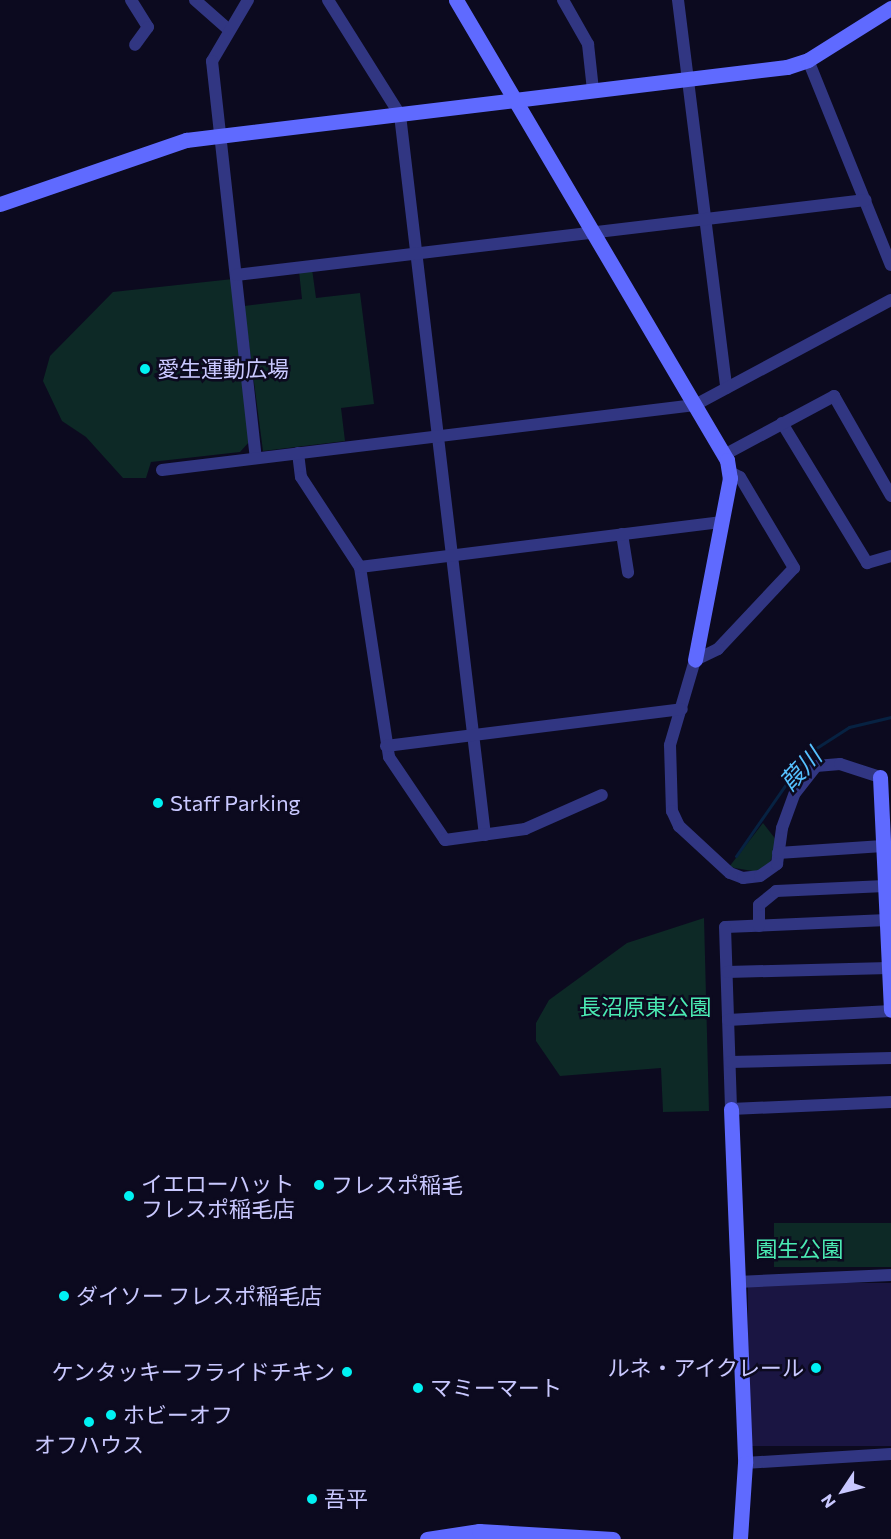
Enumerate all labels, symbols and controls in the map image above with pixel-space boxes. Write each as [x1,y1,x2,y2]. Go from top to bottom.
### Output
place label: 愛生運動広場 [157,356,289,382]
marker: 愛生運動広場 [138,362,152,376]
water label: 葭川 [773,742,827,796]
place label: Staff Parking [170,790,301,816]
marker: Staff Parking [151,796,165,810]
park label: 長沼原東公園 [579,994,711,1020]
place label: イエローハット フレスポ稲毛店 [141,1170,295,1222]
place label: フレスポ稲毛 [331,1172,463,1198]
marker: フレスポ稲毛 [312,1178,326,1192]
marker: イエローハット フレスポ稲毛店 [122,1189,136,1203]
park label: 園生公園 [755,1236,843,1262]
place label: ダイソー フレスポ稲毛店 [76,1283,322,1309]
marker: ダイソー フレスポ稲毛店 [57,1289,71,1303]
place label: ルネ・アイクレール [606,1355,804,1381]
place label: ケンタッキーフライドチキン [49,1359,335,1385]
marker: ルネ・アイクレール [809,1361,823,1375]
marker: ケンタッキーフライドチキン [340,1365,354,1379]
place label: マミーマート [430,1375,562,1401]
marker: マミーマート [411,1381,425,1395]
place label: ホビーオフ [123,1402,233,1428]
marker: ホビーオフ [104,1408,118,1422]
marker: オフハウス [82,1415,96,1429]
place label: オフハウス [34,1432,144,1458]
north arrow [813,1461,873,1521]
place label: 吾平 [324,1486,368,1512]
text: N [817,1491,839,1512]
marker: 吾平 [305,1492,319,1506]

